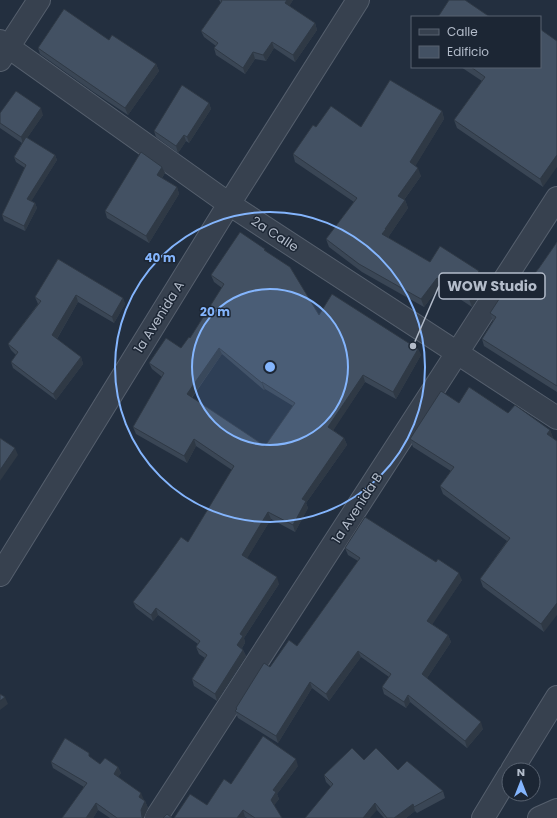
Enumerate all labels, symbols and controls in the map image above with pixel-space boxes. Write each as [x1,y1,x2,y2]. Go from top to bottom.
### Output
legend [411,16,541,68]
text: Calle [447,23,478,40]
text: Edificio [447,43,489,60]
street label: 2a Calle [248,212,302,256]
text: 40 m [144,249,176,266]
callout: WOW Studio [439,273,545,299]
text: WOW Studio [447,276,537,296]
street label: 1a Avenida A [129,277,189,357]
text: 20 m [200,303,230,320]
centre of rings [263,360,277,374]
street label: 1a Avenida B [327,469,387,547]
north arrow [501,762,541,802]
text: N [517,764,525,780]

